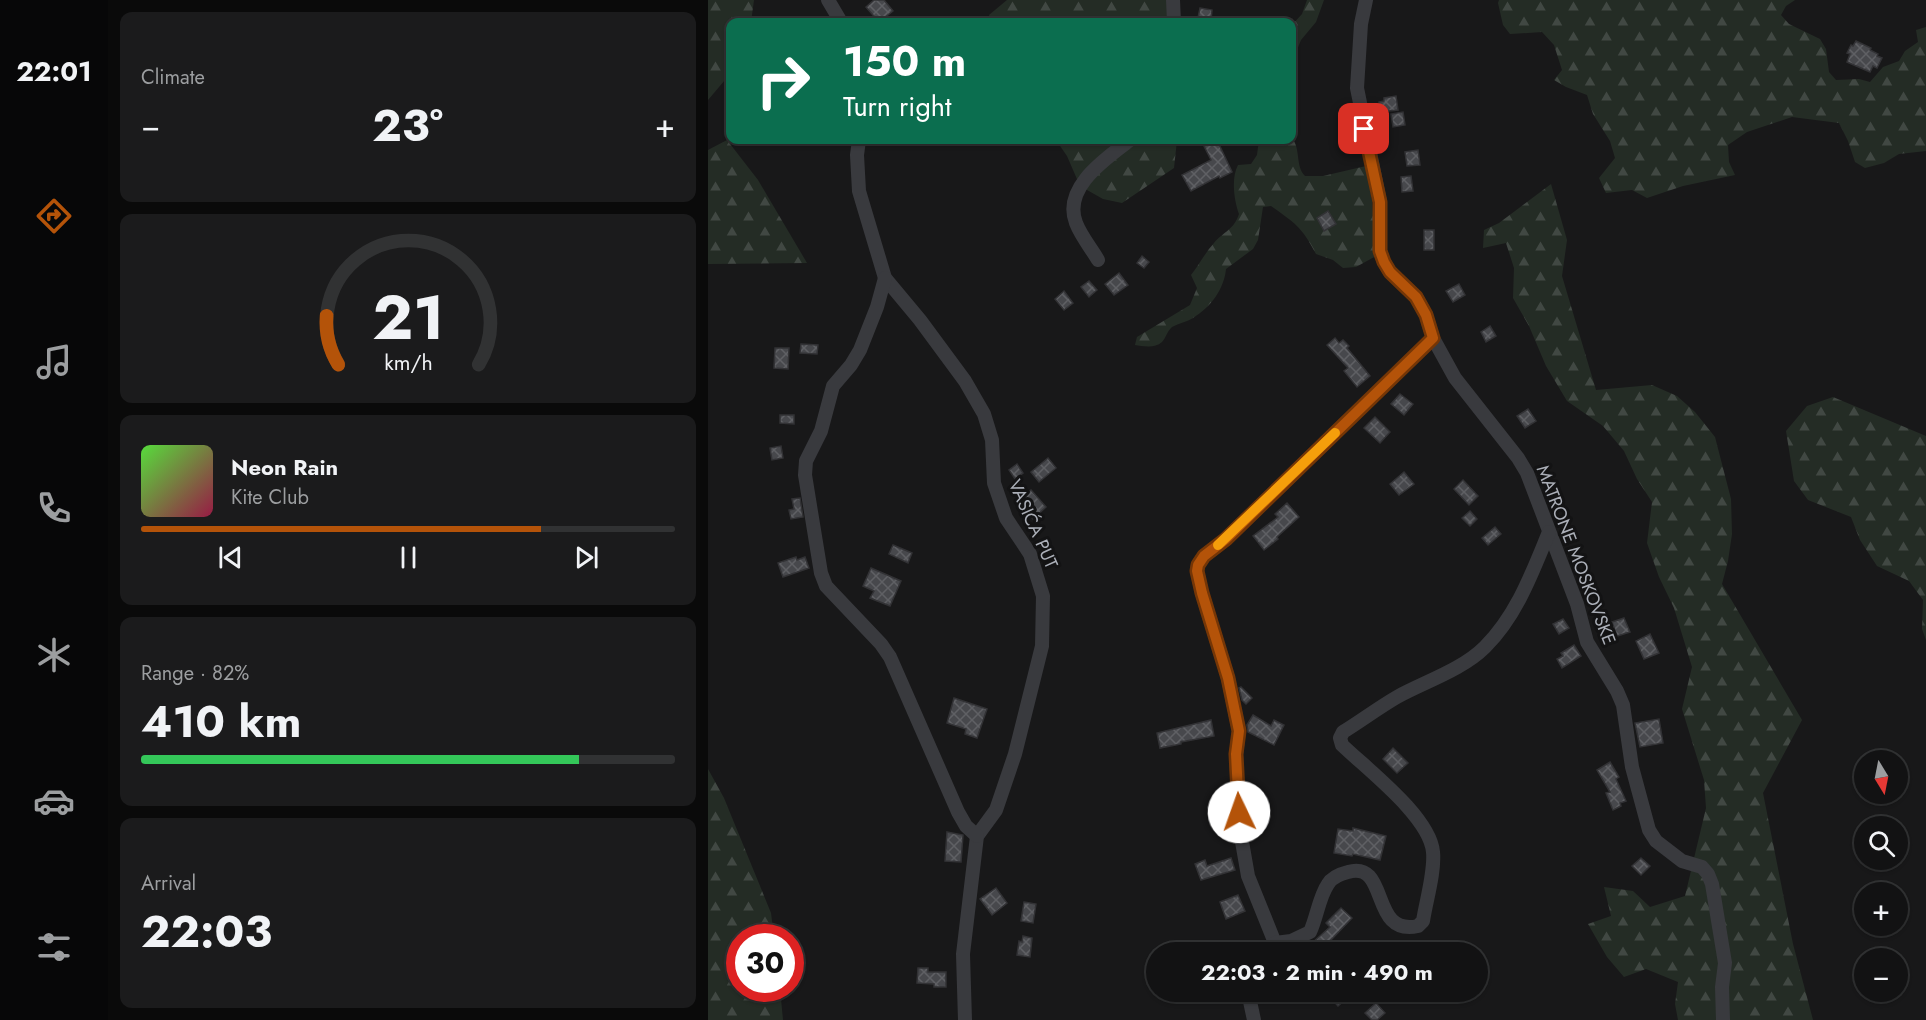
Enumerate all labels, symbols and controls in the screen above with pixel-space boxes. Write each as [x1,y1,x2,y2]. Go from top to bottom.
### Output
text: 150 m [843,31,966,92]
icon: right [744,42,822,120]
text: 22:01 [16,52,92,91]
text: Climate [141,63,205,92]
text: Turn right [843,87,951,126]
text: 23° [372,93,443,158]
text: − [141,102,160,149]
text: + [655,102,675,149]
pin [1338,103,1389,154]
icon: arrive [1347,112,1380,145]
icon: directions [33,195,75,237]
text: 21 [372,273,444,363]
icon: music [33,341,75,383]
text: km/h [384,348,432,379]
text: Neon Rain [231,451,338,483]
street label: MATRONE MOSKOVSKE [1530,461,1622,649]
street label: VASIĆA PUT [1002,475,1065,573]
text: Kite Club [231,483,309,512]
icon: phone [33,487,75,529]
icon: previous [214,541,247,574]
icon: pause [392,541,425,574]
icon: next [570,541,603,574]
icon: climate [33,634,75,676]
text: Range · 82% [141,659,249,688]
text: 410 km [141,689,301,754]
north arrow [1854,750,1908,804]
map controls [1854,750,1908,1002]
icon: car [33,780,75,822]
position arrow [1207,780,1271,844]
button: search [1854,816,1908,870]
text: Arrival [141,869,196,898]
button: + [1854,882,1908,936]
text: 22:03 [141,899,272,964]
speed limit sign: 30 [726,924,804,1002]
icon: filters [33,926,75,968]
button: − [1854,948,1908,1002]
text: 22:03 · 2 min · 490 m [1201,956,1433,988]

